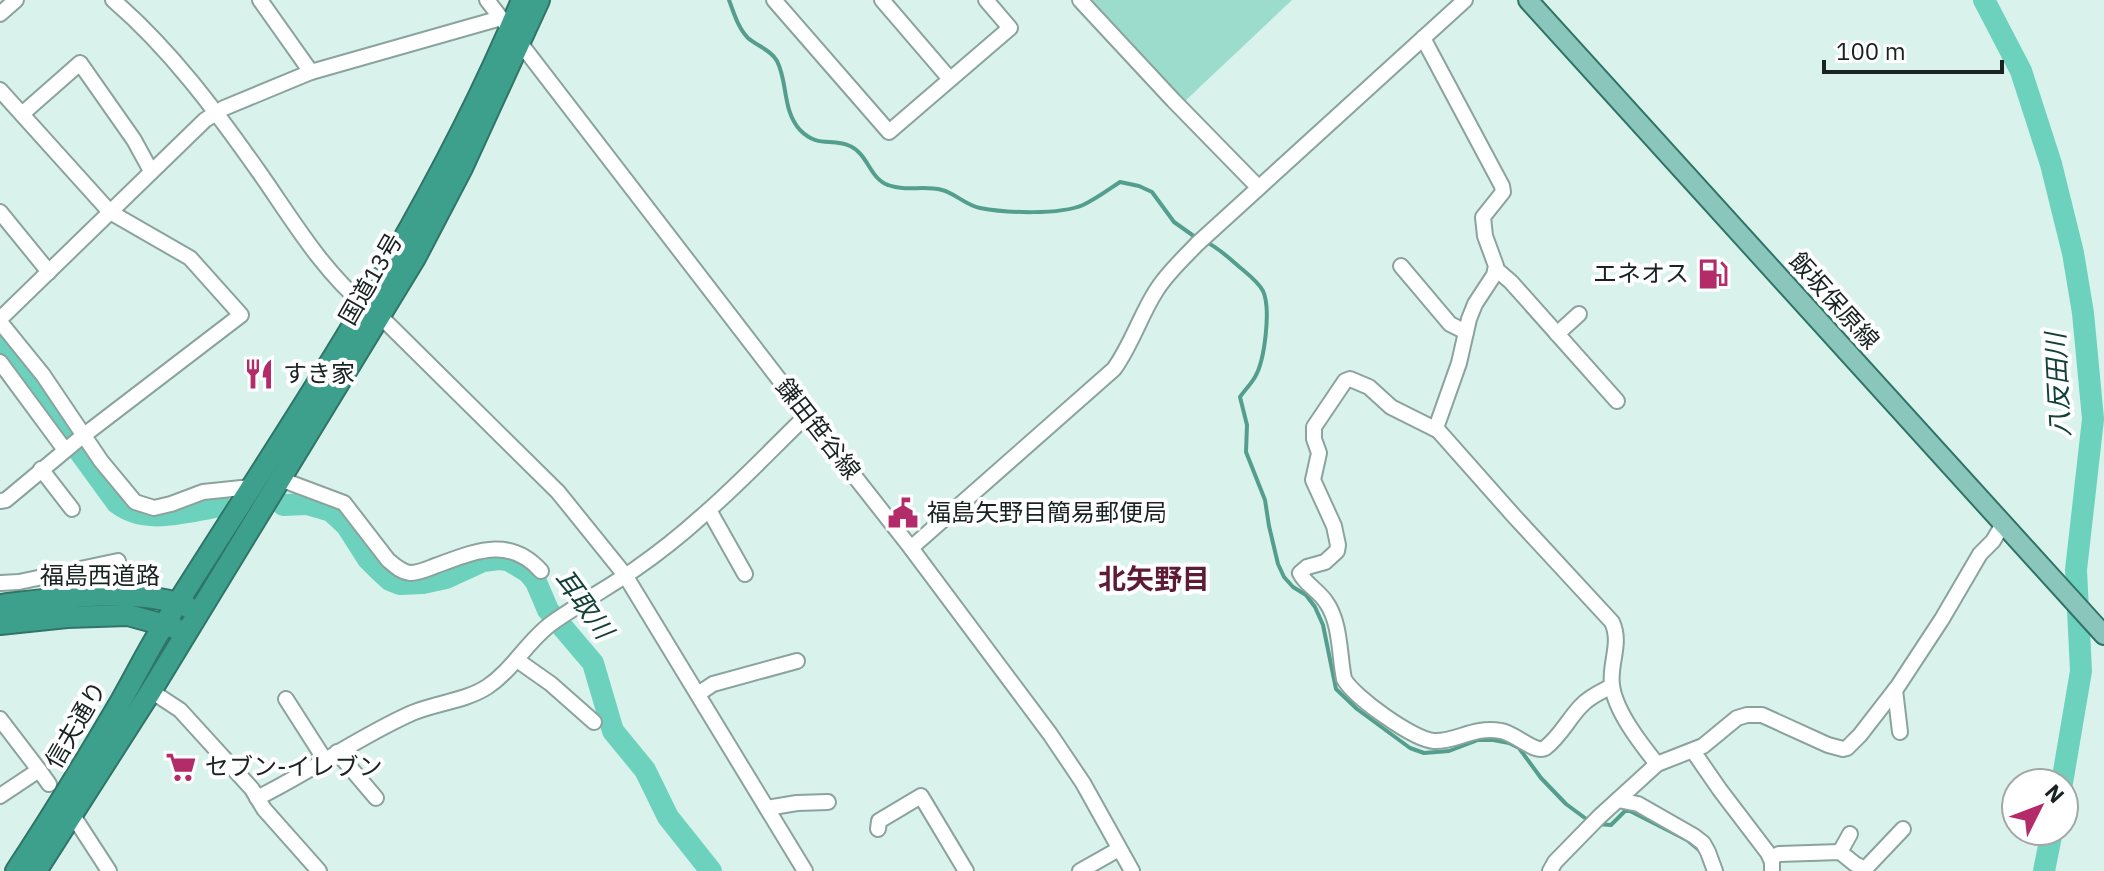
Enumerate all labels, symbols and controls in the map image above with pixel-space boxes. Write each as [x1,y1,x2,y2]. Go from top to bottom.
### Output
scale bar [1824,24,2002,74]
text: 100 m [1836,35,1906,67]
street label: 国道13号 [331,227,409,330]
street label: 飯坂保原線 [1783,245,1887,356]
place label: エネオス [1593,257,1689,289]
fuel station icon: エネオス [1696,257,1730,291]
water label: 八反田川 [2037,329,2077,438]
restaurant icon: すき家 [242,357,276,391]
place label: すき家 [283,357,355,389]
street label: 鎌田笹谷線 [769,371,868,486]
public building icon: 福島矢野目簡易郵便局 [886,496,920,530]
place label: 福島矢野目簡易郵便局 [927,496,1167,528]
street label: 福島西道路 [40,559,160,591]
district label: 北矢野目 [1098,560,1210,597]
water label: 耳取川 [548,562,623,647]
street label: 信夫通り [37,675,113,774]
supermarket icon: セブン-イレブン [164,750,198,784]
place label: セブン-イレブン [205,750,383,782]
north arrow [2000,767,2080,847]
text: N [2039,778,2071,809]

